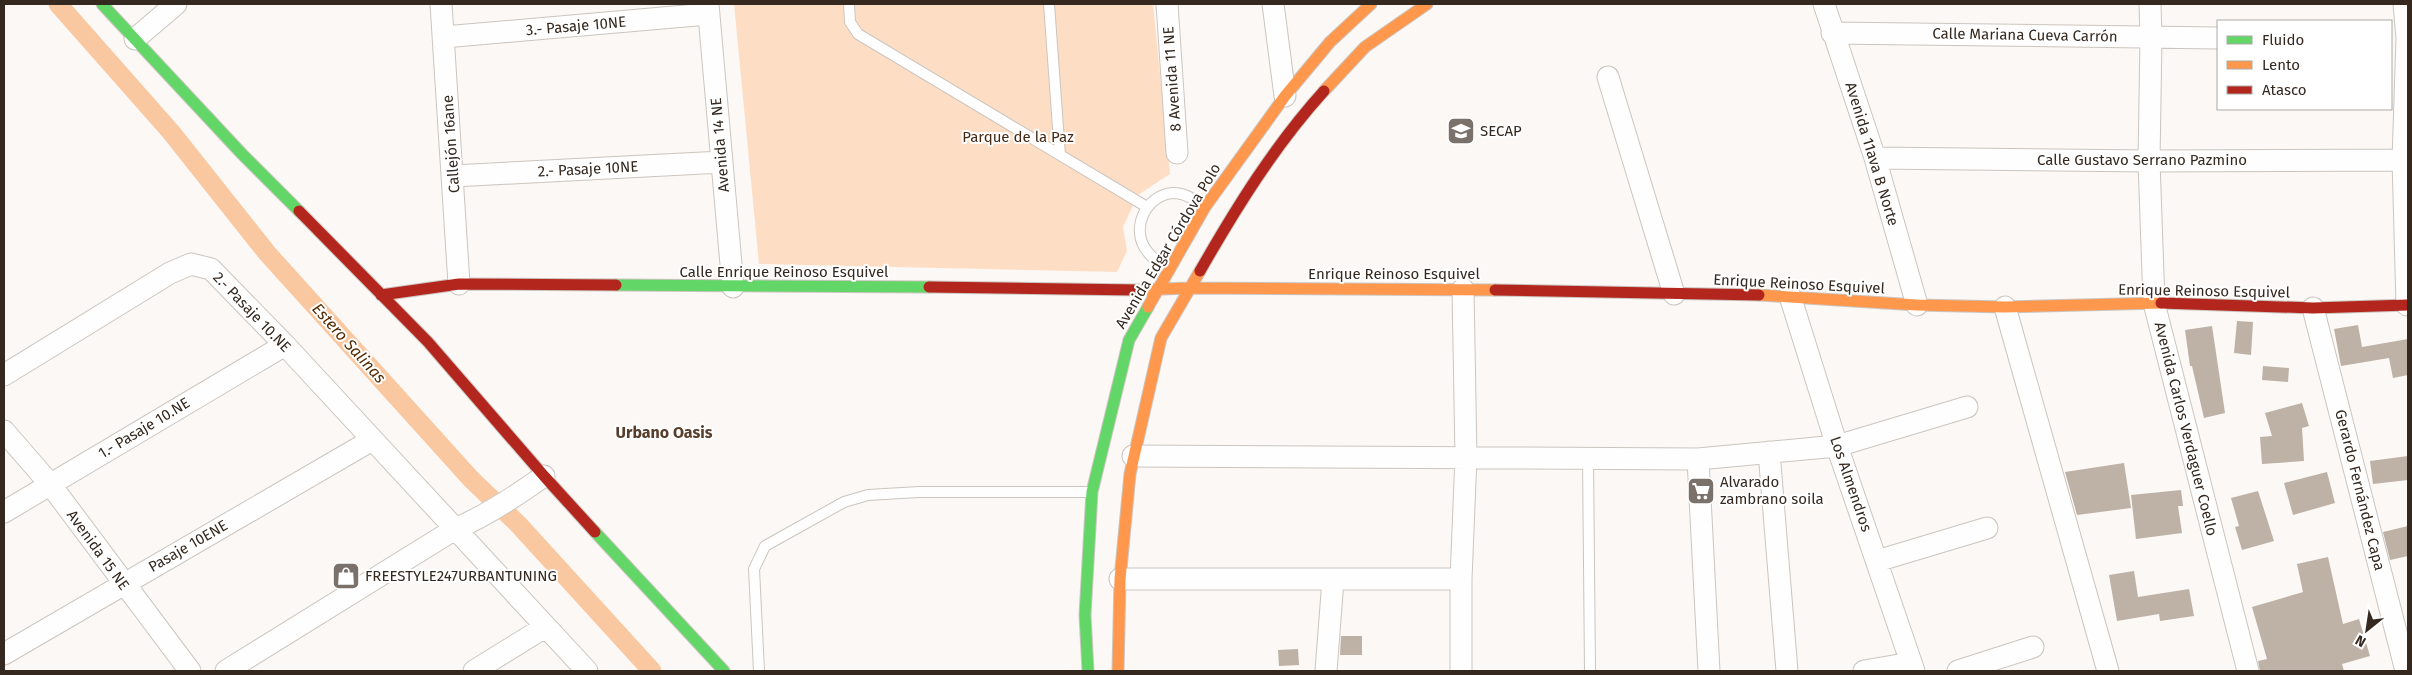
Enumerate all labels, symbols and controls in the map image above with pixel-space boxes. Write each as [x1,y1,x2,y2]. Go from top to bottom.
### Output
street label: 3.- Pasaje 10NE [525,13,627,39]
legend [2217,20,2392,110]
street label: Calle Mariana Cueva Carrón [1932,24,2118,46]
street label: 8 Avenida 11 NE [1159,26,1185,132]
text: Fluido [2262,31,2304,49]
text: Lento [2262,56,2300,74]
street label: Avenida 11ava B Norte [1842,80,1902,228]
text: Atasco [2262,81,2307,99]
street label: Callejón 16ane [439,94,463,194]
street label: Avenida 14 NE [707,97,733,193]
school or university icon: SECAP [1446,116,1476,146]
place label: SECAP [1480,122,1522,140]
park label: Parque de la Paz [962,128,1074,146]
street label: Calle Gustavo Serrano Pazmino [2037,151,2247,169]
street label: 2.- Pasaje 10NE [537,157,639,181]
street label: Avenida Edgar Córdova Polo [1111,160,1225,332]
street label: Calle Enrique Reinoso Esquivel [680,263,889,281]
street label: Enrique Reinoso Esquivel [1308,265,1481,283]
street label: 2.- Pasaje 10.NE [209,268,295,356]
street label: Enrique Reinoso Esquivel [1713,271,1886,298]
street label: Enrique Reinoso Esquivel [2118,281,2291,302]
water label: Estero Salinas [308,299,390,387]
street label: Avenida Carlos Verdaguer Coello [2151,320,2221,538]
street label: 1.- Pasaje 10.NE [95,394,193,462]
street label: Gerardo Fernández Capa [2331,408,2389,572]
district label: Urbano Oasis [616,423,713,442]
street label: Los Almendros [1826,434,1876,534]
place label: Alvarado zambrano soila [1720,473,1824,508]
supermarket icon: Alvarado zambrano soila [1686,476,1716,506]
street label: Avenida 15 NE [63,506,133,594]
street label: Pasaje 10ENE [145,516,231,576]
shop icon: FREESTYLE247URBANTUNING [331,561,361,591]
place label: FREESTYLE247URBANTUNING [365,567,557,585]
north arrow [2342,605,2392,655]
text: N [2352,631,2369,651]

